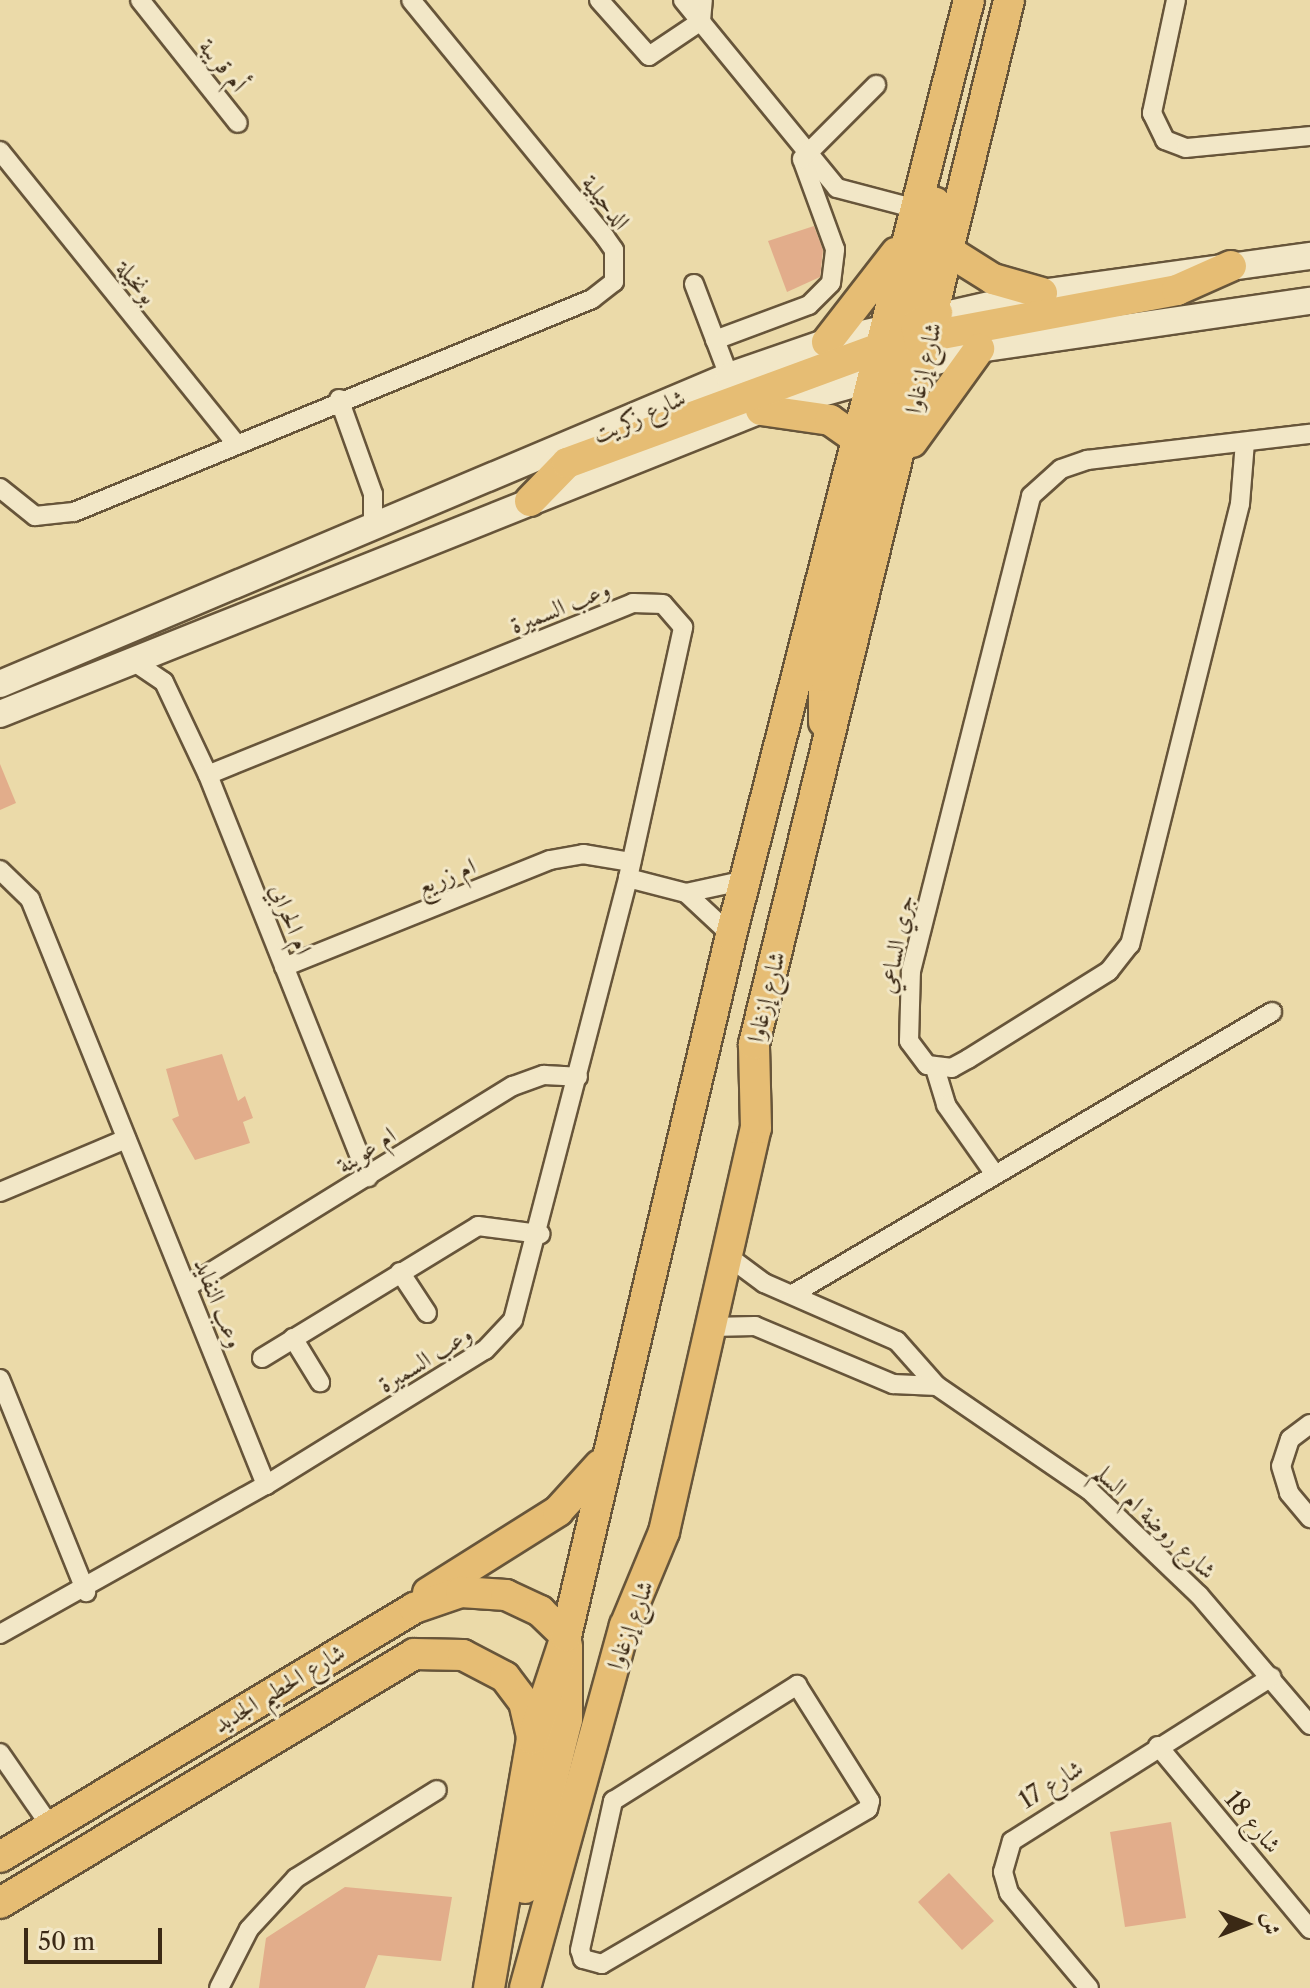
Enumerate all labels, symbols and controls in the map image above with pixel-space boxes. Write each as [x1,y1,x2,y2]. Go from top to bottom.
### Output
street label: أم قريبة [193,32,253,98]
street label: الدحيلية [576,169,636,235]
street label: بونخيلة [111,254,163,310]
street label: شارع إزغاوا [899,320,947,416]
street label: شارع زكريت [588,383,690,449]
street label: وعب السميرة [506,574,614,640]
street label: ام زريع [412,851,480,901]
street label: ام الحرابي [264,879,318,959]
street label: جري الساعي [872,892,920,996]
street label: شارع إزغاوا [741,949,791,1045]
street label: ام عوينة [331,1120,401,1180]
street label: وعب النفايد [188,1254,250,1352]
street label: وعب السميرة [373,1319,477,1399]
street label: شارع روضة ام السلم [1088,1457,1222,1585]
street label: شارع إزغاوا [601,1577,659,1673]
street label: شارع الحطيم الجديد [208,1637,350,1739]
street label: شارع 17 [1014,1753,1088,1815]
street label: شارع 18 [1219,1785,1287,1859]
north arrow [1206,1884,1286,1964]
scale bar [28,1912,166,1962]
text: ش [1257,1913,1284,1935]
text: 50 m [38,1927,95,1956]

